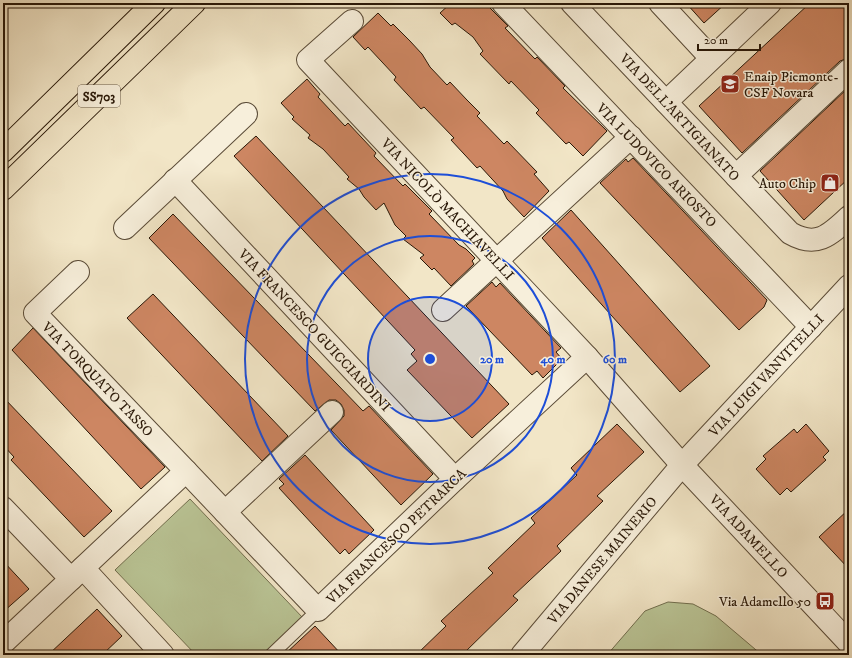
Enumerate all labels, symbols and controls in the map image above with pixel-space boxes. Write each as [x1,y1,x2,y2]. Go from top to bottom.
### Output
scale bar [698,26,760,52]
text: 20 m [704,33,728,48]
street label: VIA DELL'ARTIGIANATO [615,49,743,185]
place label: Enaip Piemonte- CSF Novara [744,68,839,102]
school or university icon: Enaip Piemonte- CSF Novara [719,73,741,95]
road number: SS703 [78,85,120,107]
street label: VIA LUDOVICO ARIOSTO [592,99,720,232]
street label: VIA NICOLÒ MACHIAVELLI [376,134,518,285]
shop icon: Auto Chip [819,172,841,194]
place label: Auto Chip [759,175,816,193]
street label: VIA FRANCESCO GUICCIARDINI [233,245,395,416]
street label: VIA LUIGI VANVITELLI [704,310,828,442]
street label: VIA TORQUATO TASSO [37,318,157,441]
centre of rings [423,352,437,366]
text: 20 m [480,352,504,367]
text: 40 m [540,352,565,367]
text: 60 m [603,352,627,367]
street label: VIA FRANCESCO PETRARCA [322,464,471,609]
street label: VIA ADAMELLO [704,491,792,582]
street label: VIA DANESE MAINERIO [543,493,661,629]
bus stop icon: Via Adamello 50 [814,590,836,612]
place label: Via Adamello 50 [718,593,811,611]

